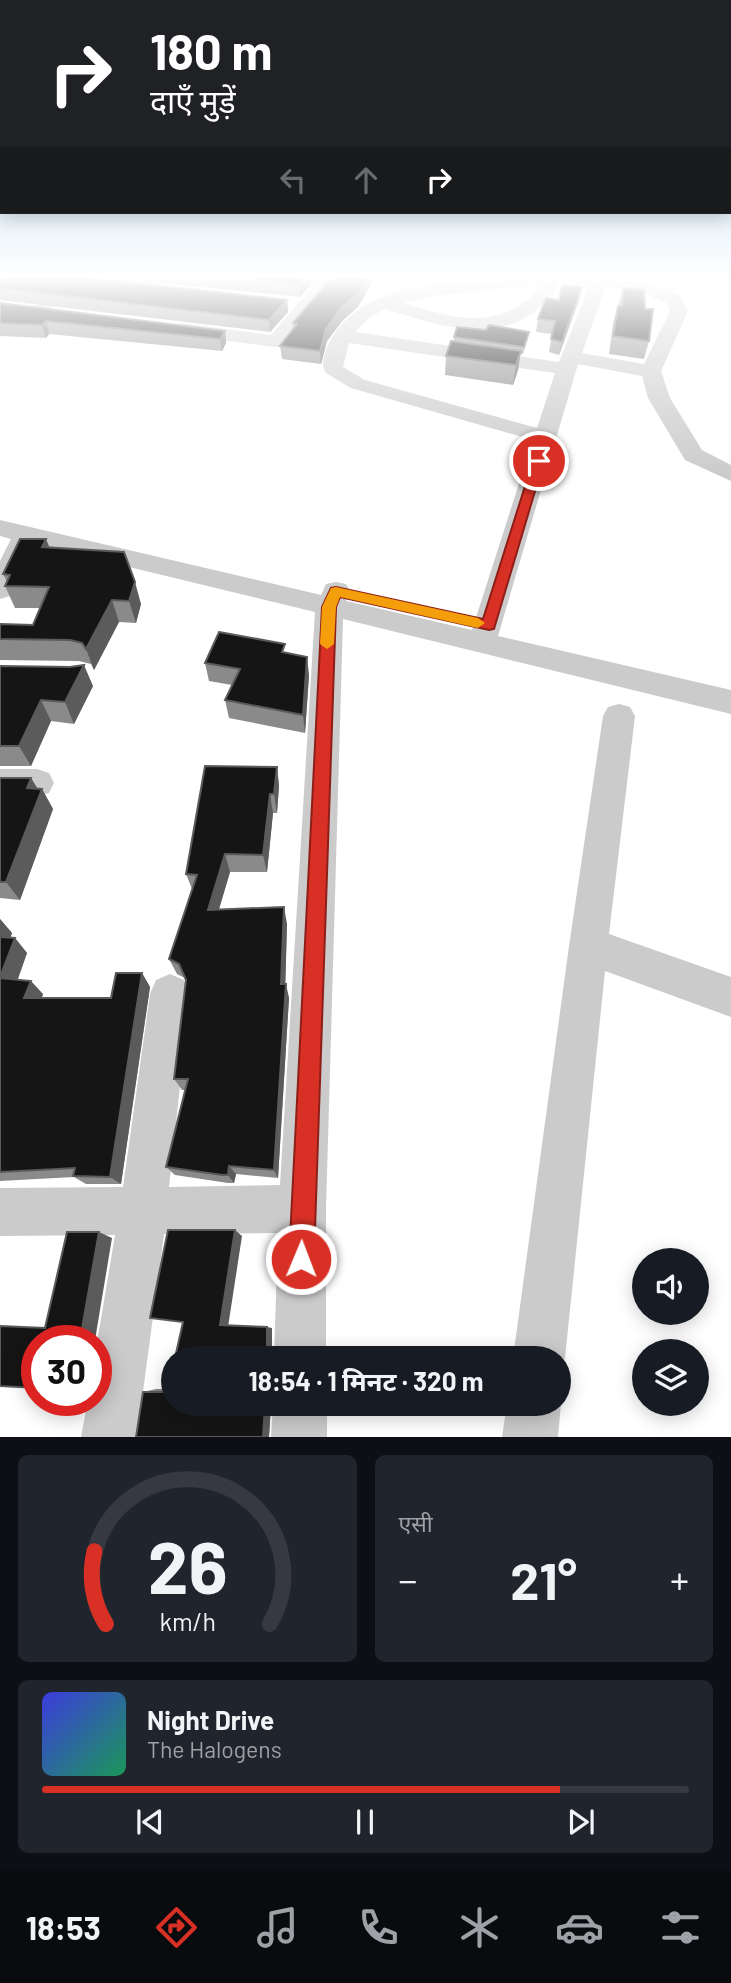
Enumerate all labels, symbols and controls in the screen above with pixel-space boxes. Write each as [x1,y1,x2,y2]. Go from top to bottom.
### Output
text: 180 m [150,21,273,80]
icon: right [35,28,126,119]
text: दाएँ मुड़ें [150,81,236,119]
icon: left [274,161,312,199]
icon: ahead [347,161,385,199]
icon: right [420,161,458,199]
pin [509,431,569,491]
icon: arrive [520,442,558,480]
position arrow [264,1222,338,1296]
map controls [632,1248,709,1416]
button: sound [632,1248,709,1325]
speed limit sign: 30 [21,1325,112,1416]
button: layers [632,1339,709,1416]
text: 18:54 · 1 मिनट · 320 m [249,1365,483,1396]
text: एसी [399,1509,433,1537]
text: 26 [147,1522,227,1610]
text: 21° [510,1548,577,1610]
text: − [399,1556,418,1602]
text: + [670,1556,689,1602]
text: km/h [159,1606,216,1636]
text: Night Drive [147,1704,274,1735]
text: The Halogens [147,1735,282,1763]
icon: previous [131,1803,169,1841]
icon: pause [346,1803,384,1841]
icon: next [562,1803,600,1841]
icon: directions [152,1903,201,1952]
icon: music [253,1903,302,1952]
icon: phone [354,1903,403,1952]
icon: climate [455,1903,504,1952]
icon: car [555,1903,604,1952]
icon: filters [656,1903,705,1952]
text: 18:53 [26,1908,101,1946]

